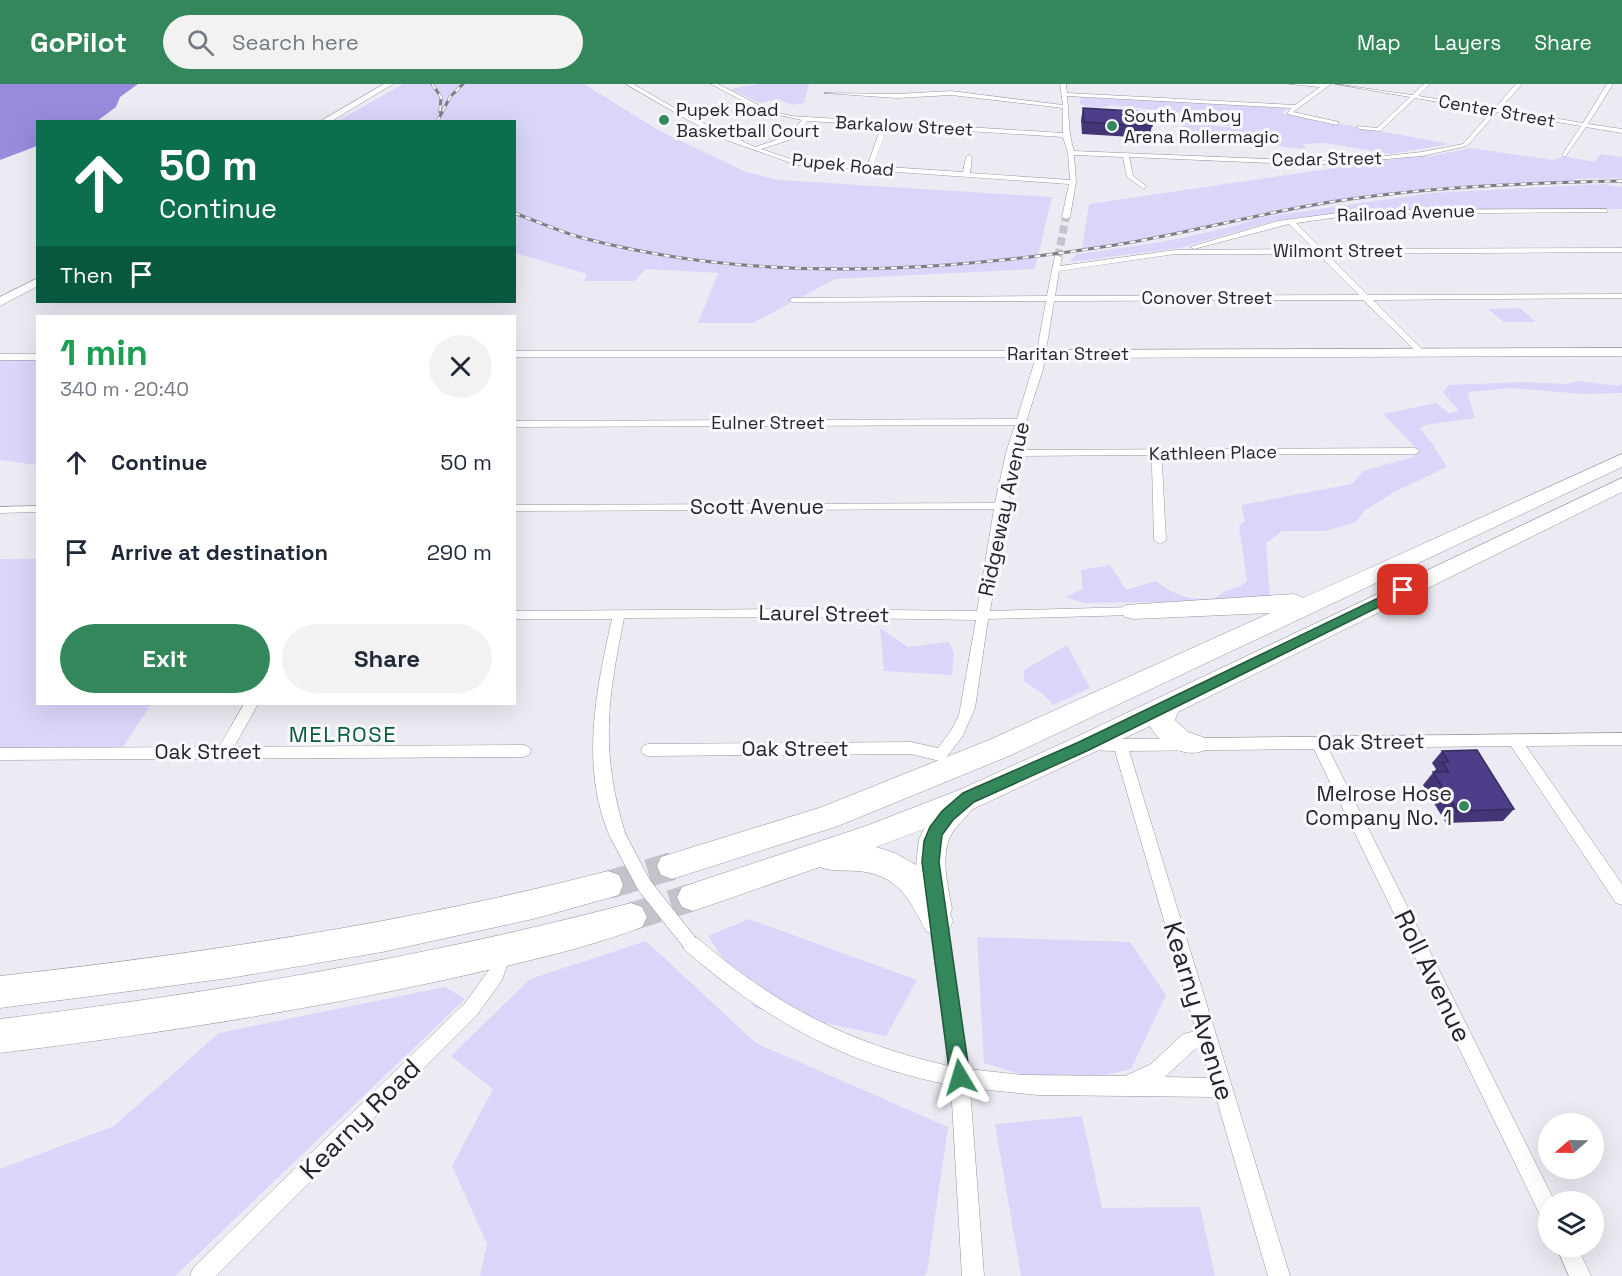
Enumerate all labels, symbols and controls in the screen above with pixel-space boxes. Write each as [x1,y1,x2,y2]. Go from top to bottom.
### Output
search box [163,15,583,69]
text: GoPilot [30,24,127,60]
icon: search [184,26,217,59]
text: Search here [232,28,359,56]
text: Map [1357,29,1401,56]
text: Layers [1434,29,1501,56]
text: Share [1534,29,1592,56]
street label: Center Street [1437,89,1557,132]
place label: Pupek Road Basketball Court [676,98,820,142]
place label: South Amboy Arena Rollermagic [1124,104,1280,148]
street label: Barkalow Street [834,110,974,141]
marker: Pupek Road Basketball Court [657,113,671,127]
marker: South Amboy Arena Rollermagic [1105,119,1119,133]
text: 50 m [159,139,258,192]
icon: ahead [60,144,138,222]
street label: Cedar Street [1272,146,1382,171]
street label: Pupek Road [791,148,895,181]
text: Continue [159,191,277,226]
street label: Railroad Avenue [1337,199,1475,226]
street label: Wilmont Street [1273,239,1403,262]
icon: arrive [125,258,158,291]
text: Then [60,261,113,289]
street label: Conover Street [1142,286,1272,309]
text: 1 min [60,330,148,376]
button: close [429,335,492,398]
street label: Raritan Street [1007,342,1129,365]
text: 340 m · 20:40 [60,376,189,402]
street label: Eulner Street [711,411,825,434]
street label: Ridgeway Avenue [972,419,1035,599]
street label: Kathleen Place [1149,440,1277,465]
icon: ahead [60,446,93,479]
text: Continue [111,448,207,476]
text: 50 m [440,448,492,476]
street label: Scott Avenue [690,493,824,520]
icon: arrive [60,536,93,569]
text: Arrive at destination [111,538,328,566]
text: 290 m [427,538,492,566]
pin [1377,564,1428,615]
icon: arrive [1386,573,1419,606]
street label: Laurel Street [758,599,890,628]
button: Exit [60,624,270,693]
button: Share [282,624,492,693]
district label: MELROSE [289,720,397,748]
street label: Oak Street [1317,727,1425,756]
street label: Oak Street [742,735,849,762]
street label: Oak Street [155,738,262,765]
place label: Melrose Hose Company No. 1 [1305,780,1452,831]
marker: Melrose Hose Company No. 1 [1457,799,1471,813]
street label: Roll Avenue [1386,904,1480,1048]
street label: Kearny Avenue [1156,917,1242,1105]
position arrow [928,1045,992,1109]
street label: Kearny Road [292,1051,428,1187]
north arrow [1538,1113,1604,1179]
map controls [1538,1113,1604,1257]
button: layers [1538,1191,1604,1257]

